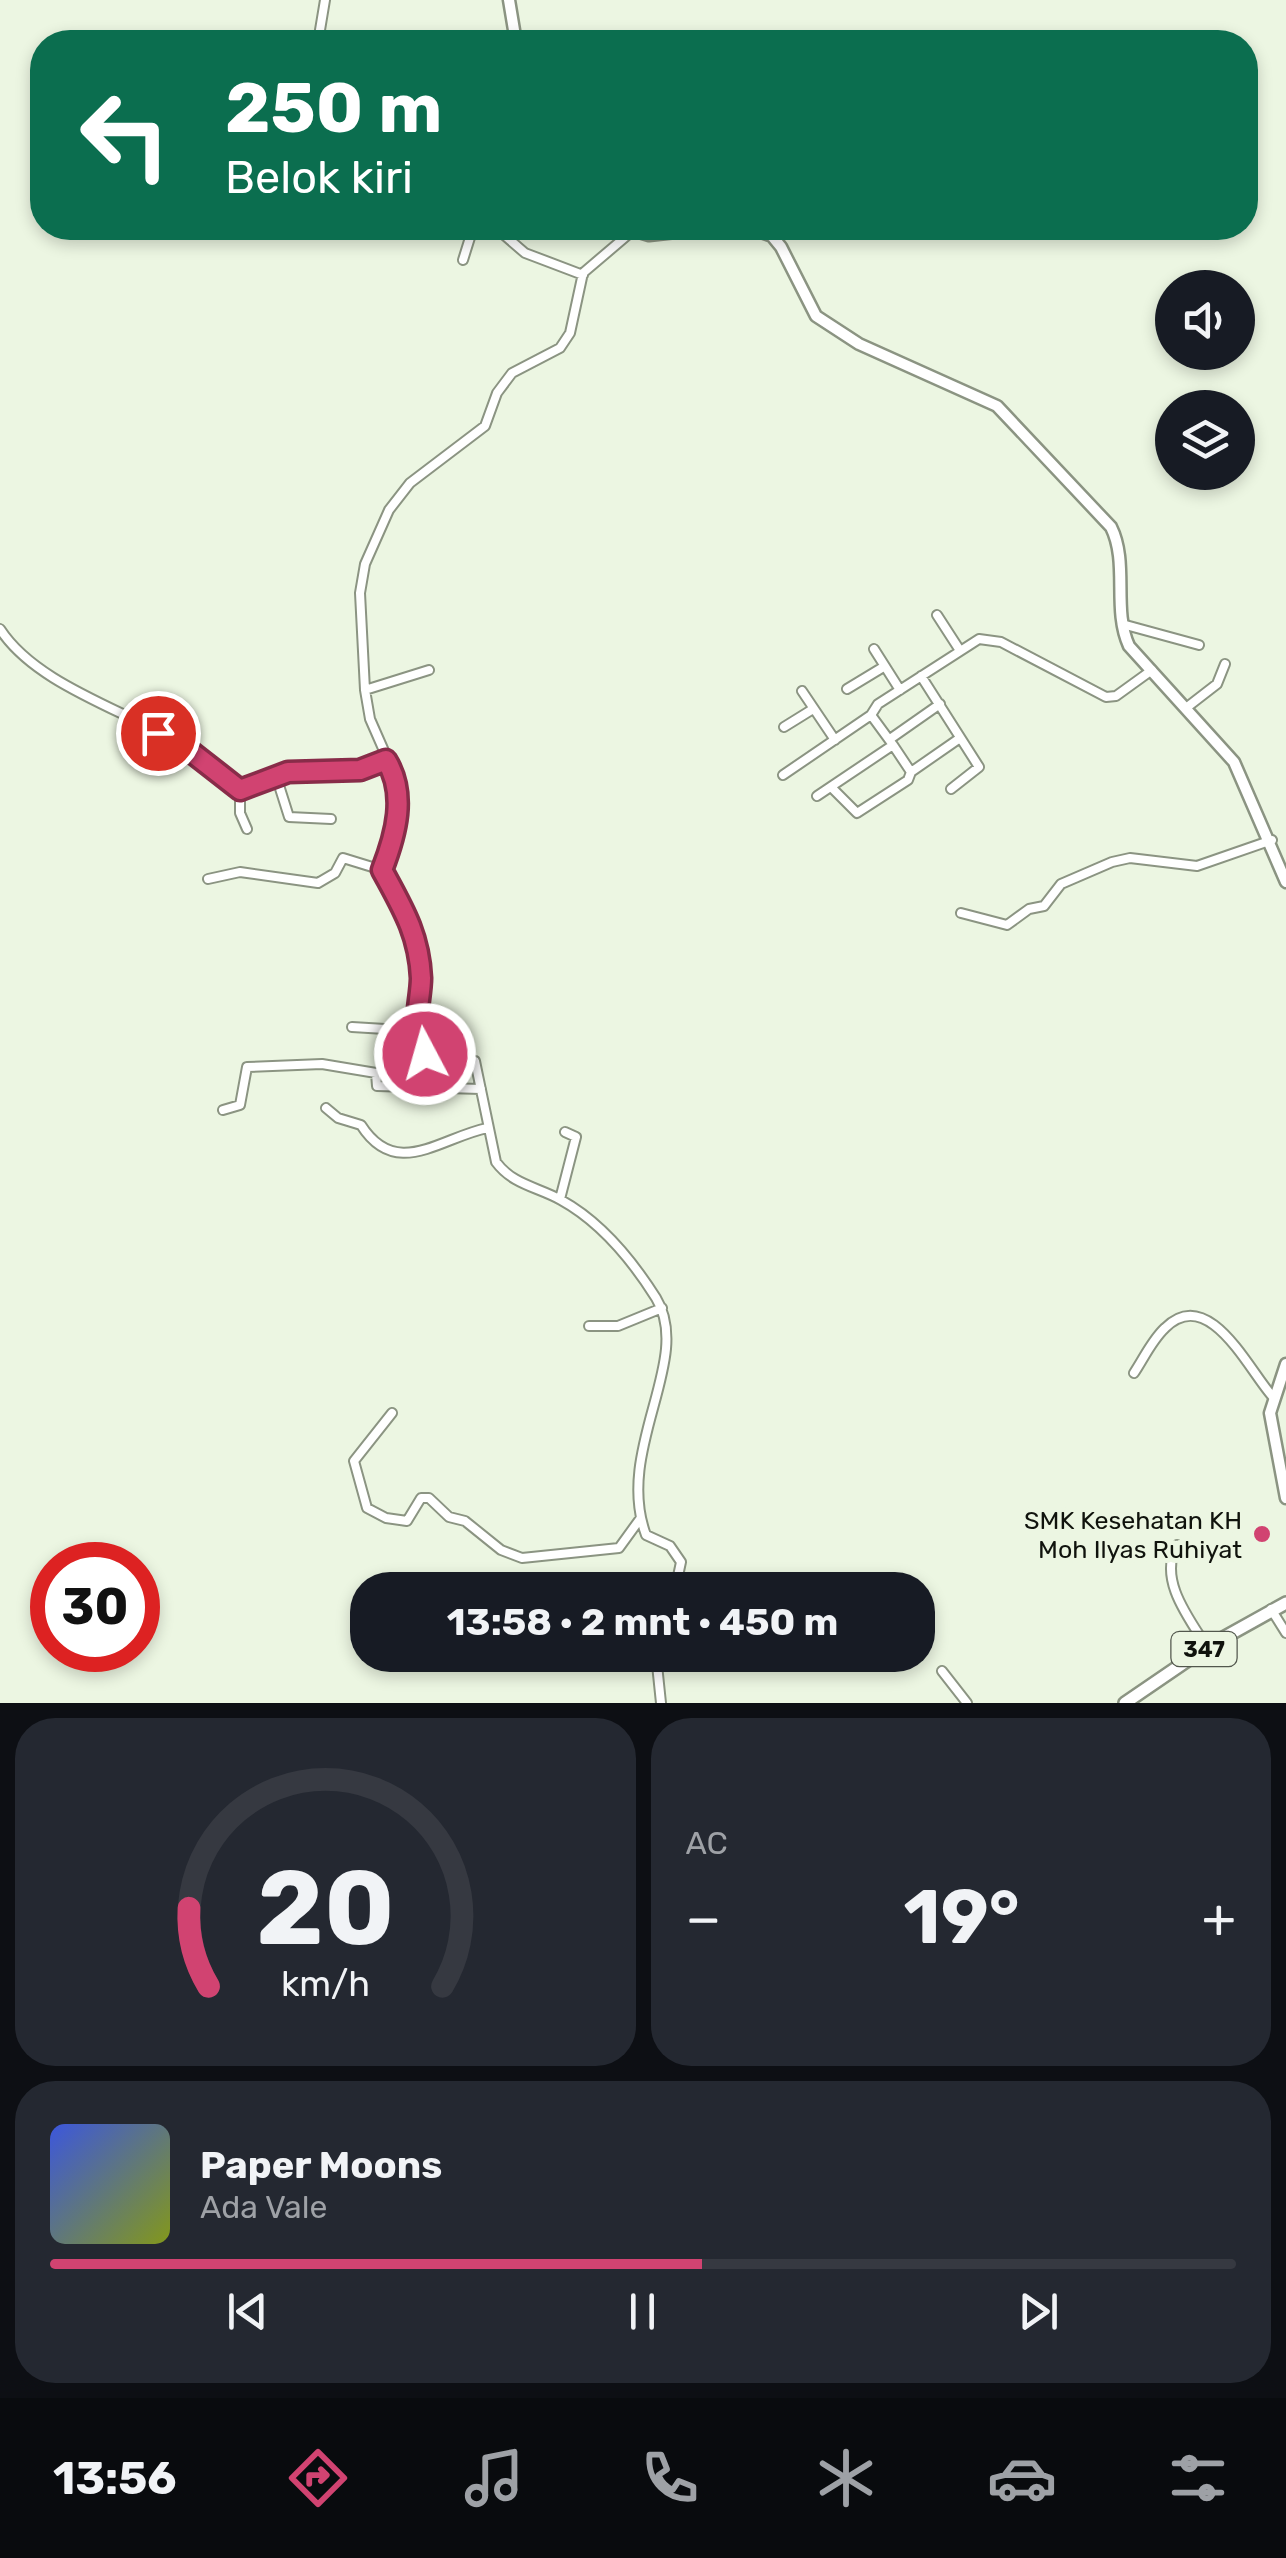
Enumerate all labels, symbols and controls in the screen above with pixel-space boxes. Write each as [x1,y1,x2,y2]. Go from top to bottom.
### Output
text: 250 m [225,67,442,150]
icon: left [60,70,190,200]
text: Belok kiri [225,151,413,204]
map controls [1155,270,1255,490]
button: sound [1155,270,1255,370]
button: layers [1155,390,1255,490]
pin [116,691,201,776]
icon: arrive [131,706,186,761]
position arrow [373,1002,477,1106]
place label: SMK Kesehatan KH Moh Ilyas Ruhiyat [1024,1506,1242,1564]
marker: SMK Kesehatan KH Moh Ilyas Ruhiyat [1251,1523,1273,1545]
speed limit sign: 30 [30,1542,160,1672]
text: 13:58 · 2 mnt · 450 m [447,1599,838,1645]
road number: 347 [1172,1632,1236,1666]
text: AC [686,1824,728,1862]
text: 20 [256,1847,394,1970]
text: 19° [903,1873,1020,1962]
text: − [686,1886,721,1951]
text: + [1202,1886,1236,1951]
text: km/h [281,1963,370,2005]
text: Paper Moons [200,2142,442,2188]
text: Ada Vale [200,2188,327,2226]
icon: previous [220,2284,275,2339]
icon: pause [615,2284,670,2339]
icon: next [1011,2284,1066,2339]
icon: directions [283,2443,353,2513]
icon: music [459,2443,529,2513]
icon: phone [635,2443,705,2513]
icon: climate [811,2443,881,2513]
icon: car [987,2443,1057,2513]
icon: filters [1163,2443,1233,2513]
text: 13:56 [53,2452,177,2505]

